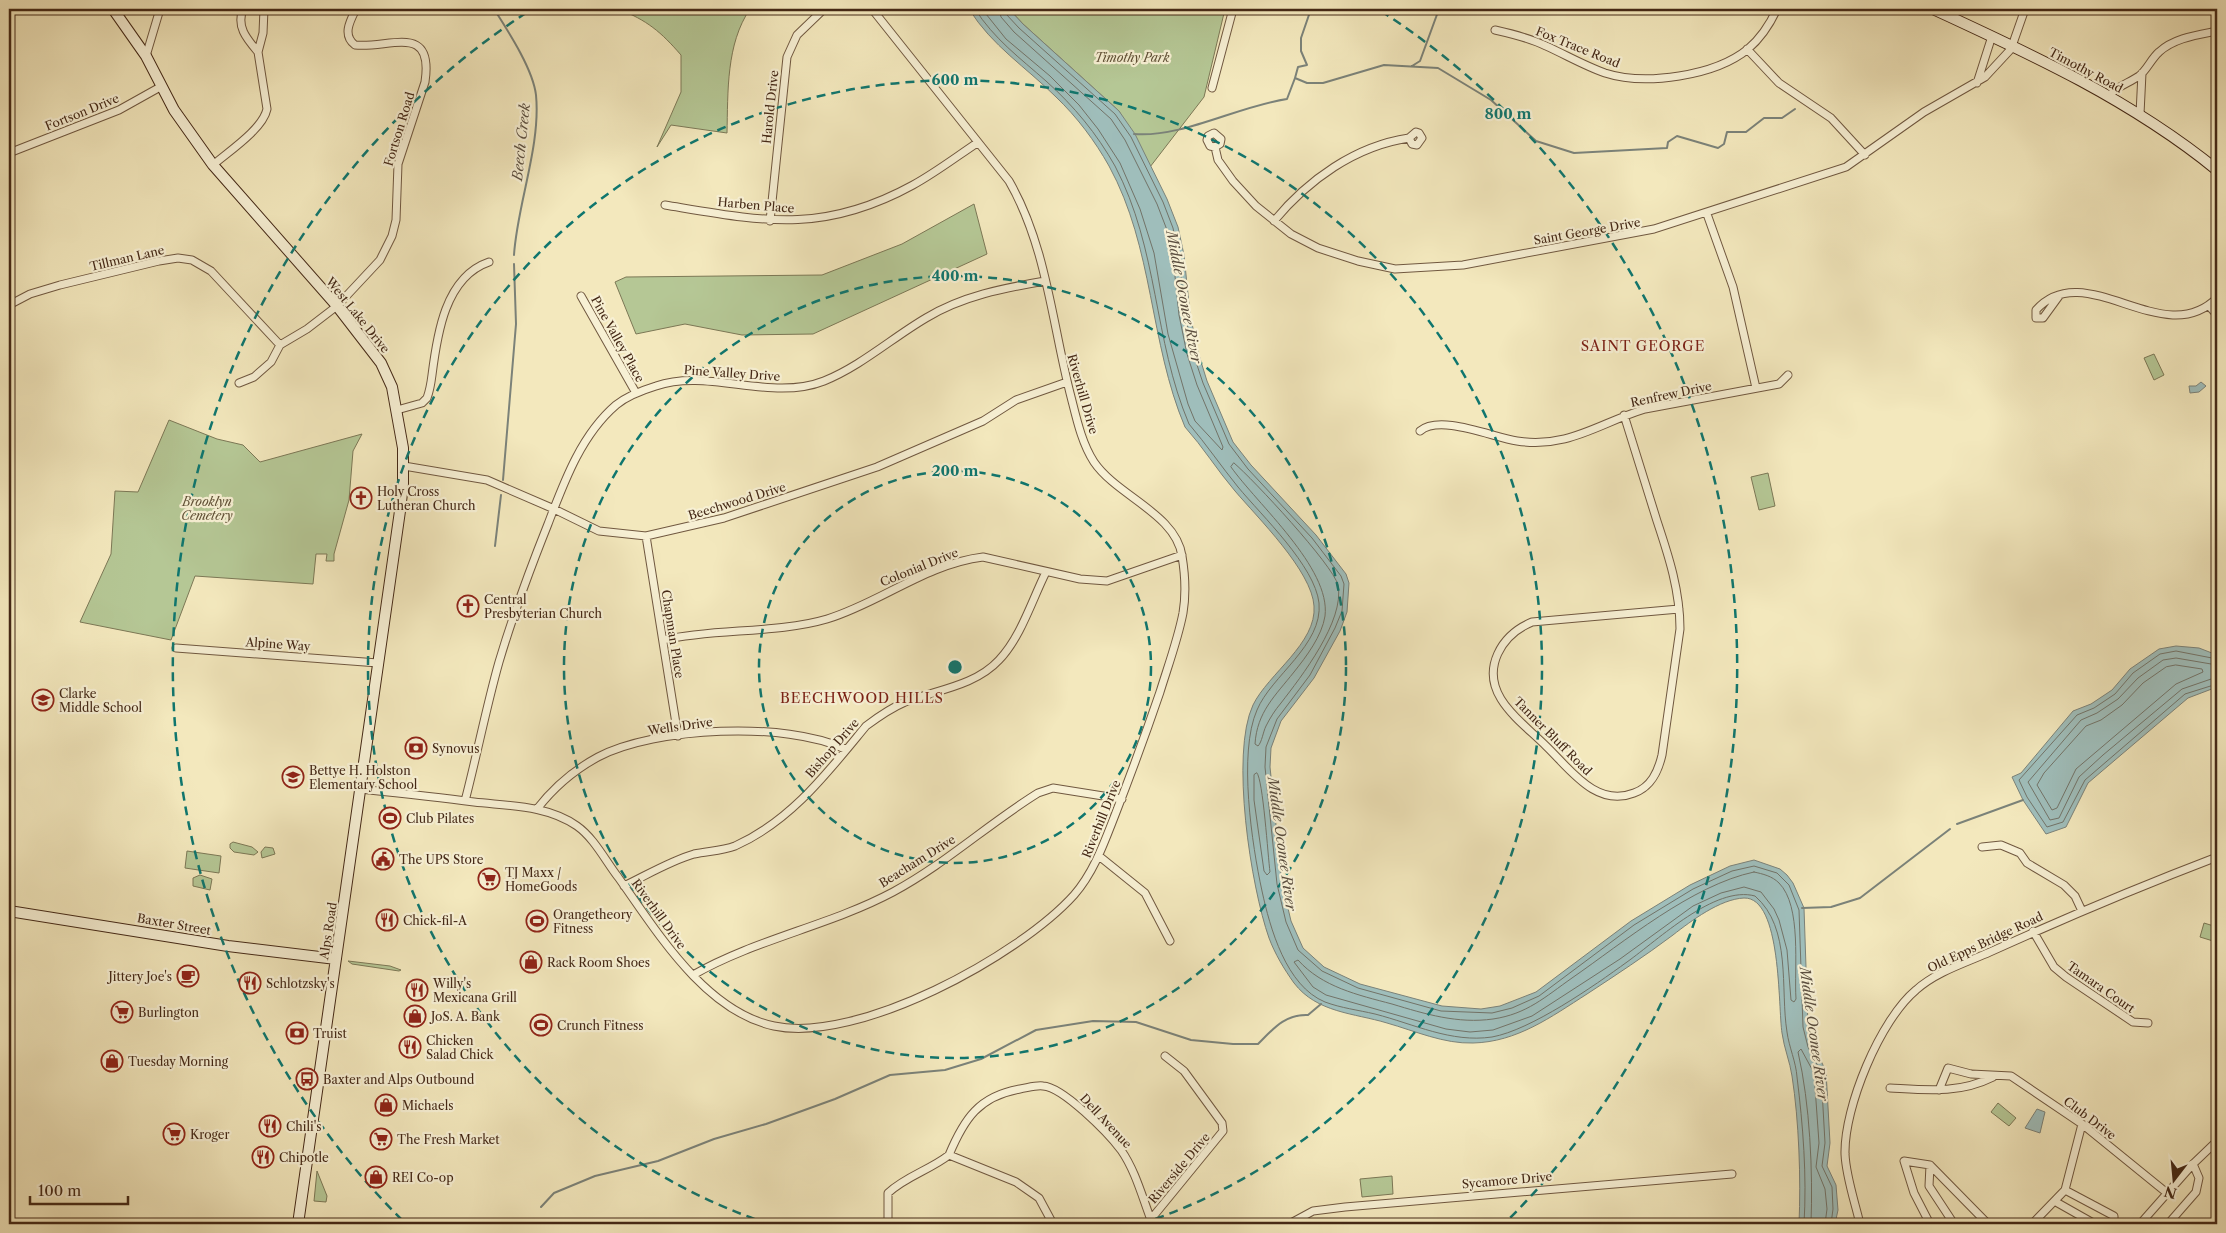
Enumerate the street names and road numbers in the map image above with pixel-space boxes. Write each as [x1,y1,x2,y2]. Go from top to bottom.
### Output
street label: Fox Trace Road [1534,23,1623,71]
street label: Timothy Road [2046,44,2126,96]
street label: Harold Drive [759,69,781,145]
street label: Fortson Road [381,89,418,168]
street label: Fortson Drive [43,90,121,134]
street label: Harben Place [717,194,795,216]
street label: Saint George Drive [1532,214,1642,248]
street label: Tillman Lane [88,242,166,274]
street label: West Lake Drive [322,273,393,356]
street label: Pine Valley Place [588,293,648,385]
street label: Riverhill Drive [1064,352,1102,436]
street label: Pine Valley Drive [683,362,781,384]
street label: Renfrew Drive [1629,378,1713,410]
street label: Beechwood Drive [686,479,788,523]
street label: Colonial Drive [878,544,961,589]
street label: Chapman Place [659,589,687,680]
street label: Alpine Way [244,634,311,654]
street label: Tanner Bluff Road [1511,694,1596,779]
street label: Wells Drive [645,714,714,738]
street label: Bishop Drive [802,715,862,781]
street label: Riverhill Drive [1079,777,1124,860]
street label: Beacham Drive [876,831,958,890]
street label: Riverhill Drive [629,876,690,952]
street label: Alps Road [316,901,340,962]
street label: Old Epps Bridge Road [1925,908,2046,975]
street label: Baxter Street [136,910,213,938]
street label: Tamara Court [2064,958,2138,1016]
street label: Dell Avenue [1077,1091,1135,1152]
street label: Club Drive [2061,1093,2119,1143]
street label: Riverside Drive [1145,1129,1213,1206]
street label: Sycamore Drive [1461,1169,1553,1191]

